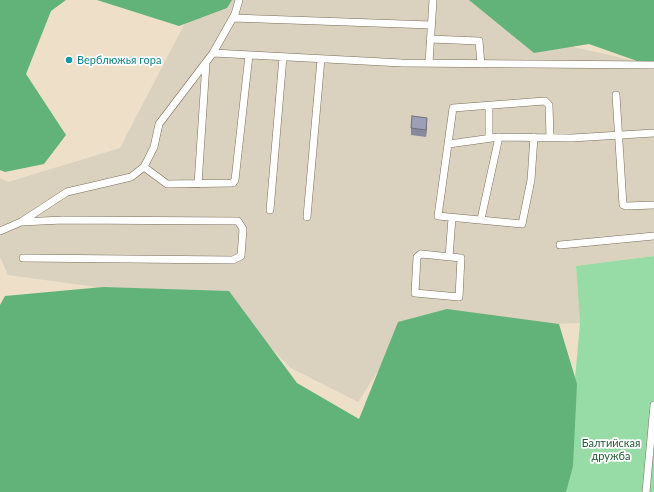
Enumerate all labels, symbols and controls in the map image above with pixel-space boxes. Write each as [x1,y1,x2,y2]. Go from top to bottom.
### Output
place label: Верблюжья гора [77,53,161,67]
marker: Верблюжья гора [64,55,74,65]
park label: Балтийская дружба [582,436,640,462]

